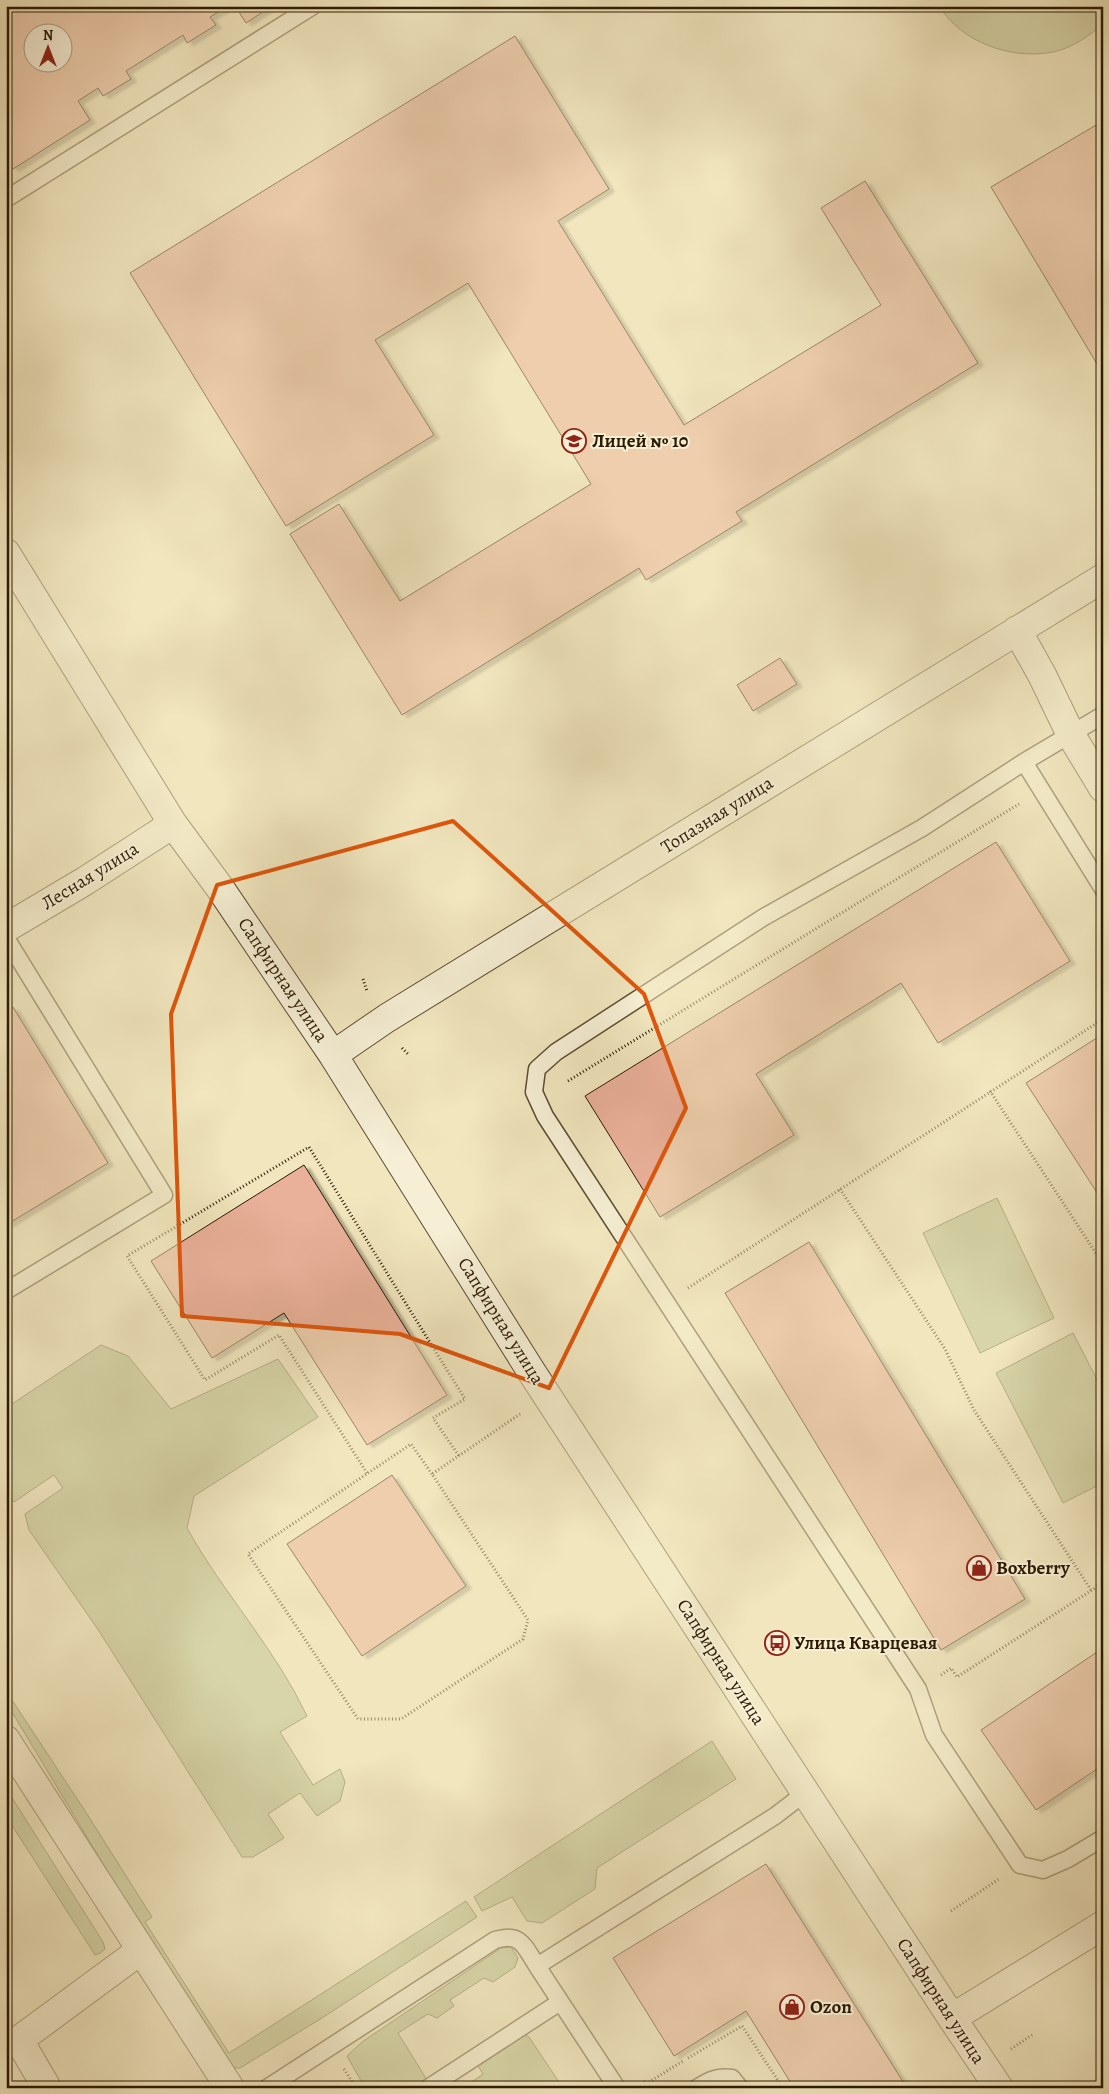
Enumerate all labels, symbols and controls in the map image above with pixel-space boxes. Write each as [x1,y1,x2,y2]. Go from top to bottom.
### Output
north arrow [22,22,72,72]
text: N [43,26,53,45]
school or university icon: Лицей № 10 [561,428,587,454]
place label: Лицей № 10 [592,428,689,454]
street label: Топазная улица [656,770,778,860]
street label: Лесная улица [36,836,144,916]
street label: Сапфирная улица [232,912,335,1048]
street label: Сапфирная улица [451,1252,551,1390]
shop icon: Boxberry [966,1555,992,1581]
place label: Boxberry [996,1555,1071,1581]
street label: Сапфирная улица [671,1594,772,1730]
bus stop icon: Улица Кварцевая [764,1630,790,1656]
place label: Улица Кварцевая [794,1630,937,1656]
street label: Сапфирная улица [891,1933,992,2069]
shop icon: Ozon [779,1994,805,2020]
place label: Ozon [810,1994,852,2020]

